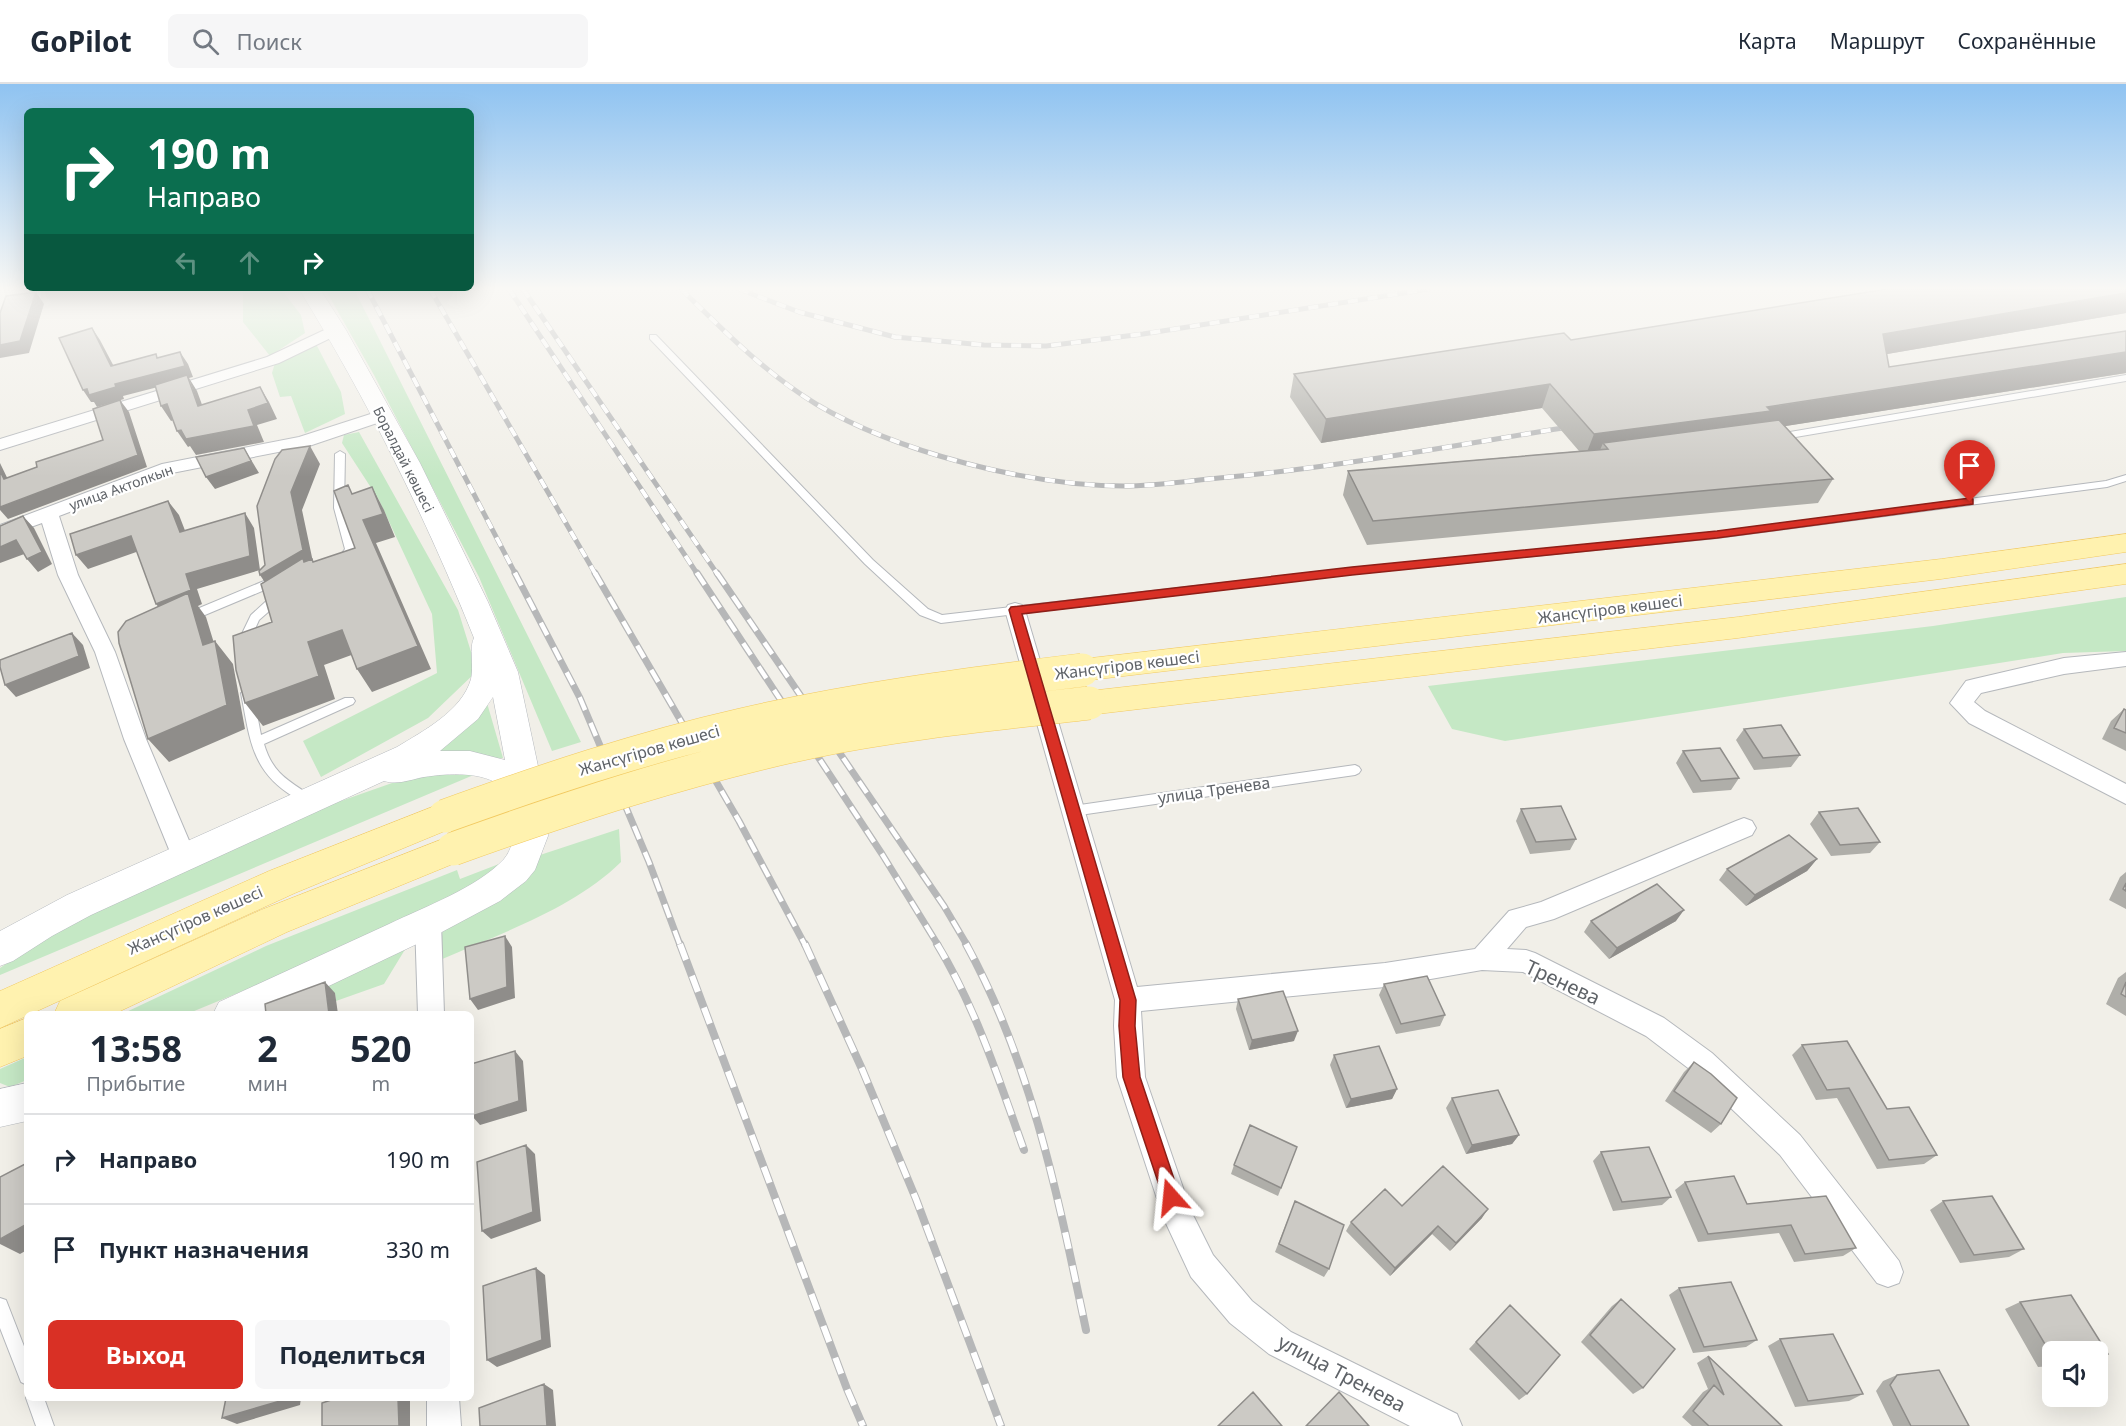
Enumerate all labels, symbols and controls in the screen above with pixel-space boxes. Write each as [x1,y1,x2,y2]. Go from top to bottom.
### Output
search box [168,14,588,68]
text: GoPilot [30,22,132,60]
icon: search [189,25,222,58]
text: Поиск [237,26,302,56]
text: Карта [1738,27,1797,55]
text: Маршрут [1830,27,1925,55]
text: Сохранённые [1958,27,2096,55]
text: 190 m [147,124,271,181]
icon: right [48,132,126,210]
text: Направо [147,178,261,215]
icon: left [170,246,203,279]
icon: ahead [233,246,266,279]
icon: right [296,246,329,279]
street label: Боралдай көшесі [369,403,439,515]
pin [1944,440,1995,502]
icon: arrive [1953,449,1986,482]
street label: улица Актолкын [66,459,176,515]
street label: Жансүгіров көшесі [1536,589,1684,629]
street label: Жансүгіров көшесі [1053,645,1201,685]
street label: Жансүгіров көшесі [576,719,722,781]
street label: улица Тренева [1156,771,1272,809]
street label: Жансүгіров көшесі [124,880,266,960]
street label: Тренева [1521,953,1605,1011]
text: 13:58 [90,1024,182,1073]
text: 2 [257,1024,278,1073]
text: 520 [350,1024,412,1073]
text: Прибытие [86,1070,185,1097]
text: мин [248,1070,288,1097]
text: m [371,1070,390,1097]
icon: right [48,1143,81,1176]
text: Направо [99,1144,197,1174]
text: 190 m [386,1144,450,1174]
position arrow [1139,1165,1203,1229]
icon: arrive [48,1233,81,1266]
text: Пункт назначения [99,1234,309,1264]
text: 330 m [386,1234,450,1264]
button: Выход [48,1320,243,1389]
button: Поделиться [255,1320,450,1389]
street label: улица Тренева [1273,1328,1411,1418]
map controls [2042,1341,2108,1407]
button: sound [2042,1341,2108,1407]

